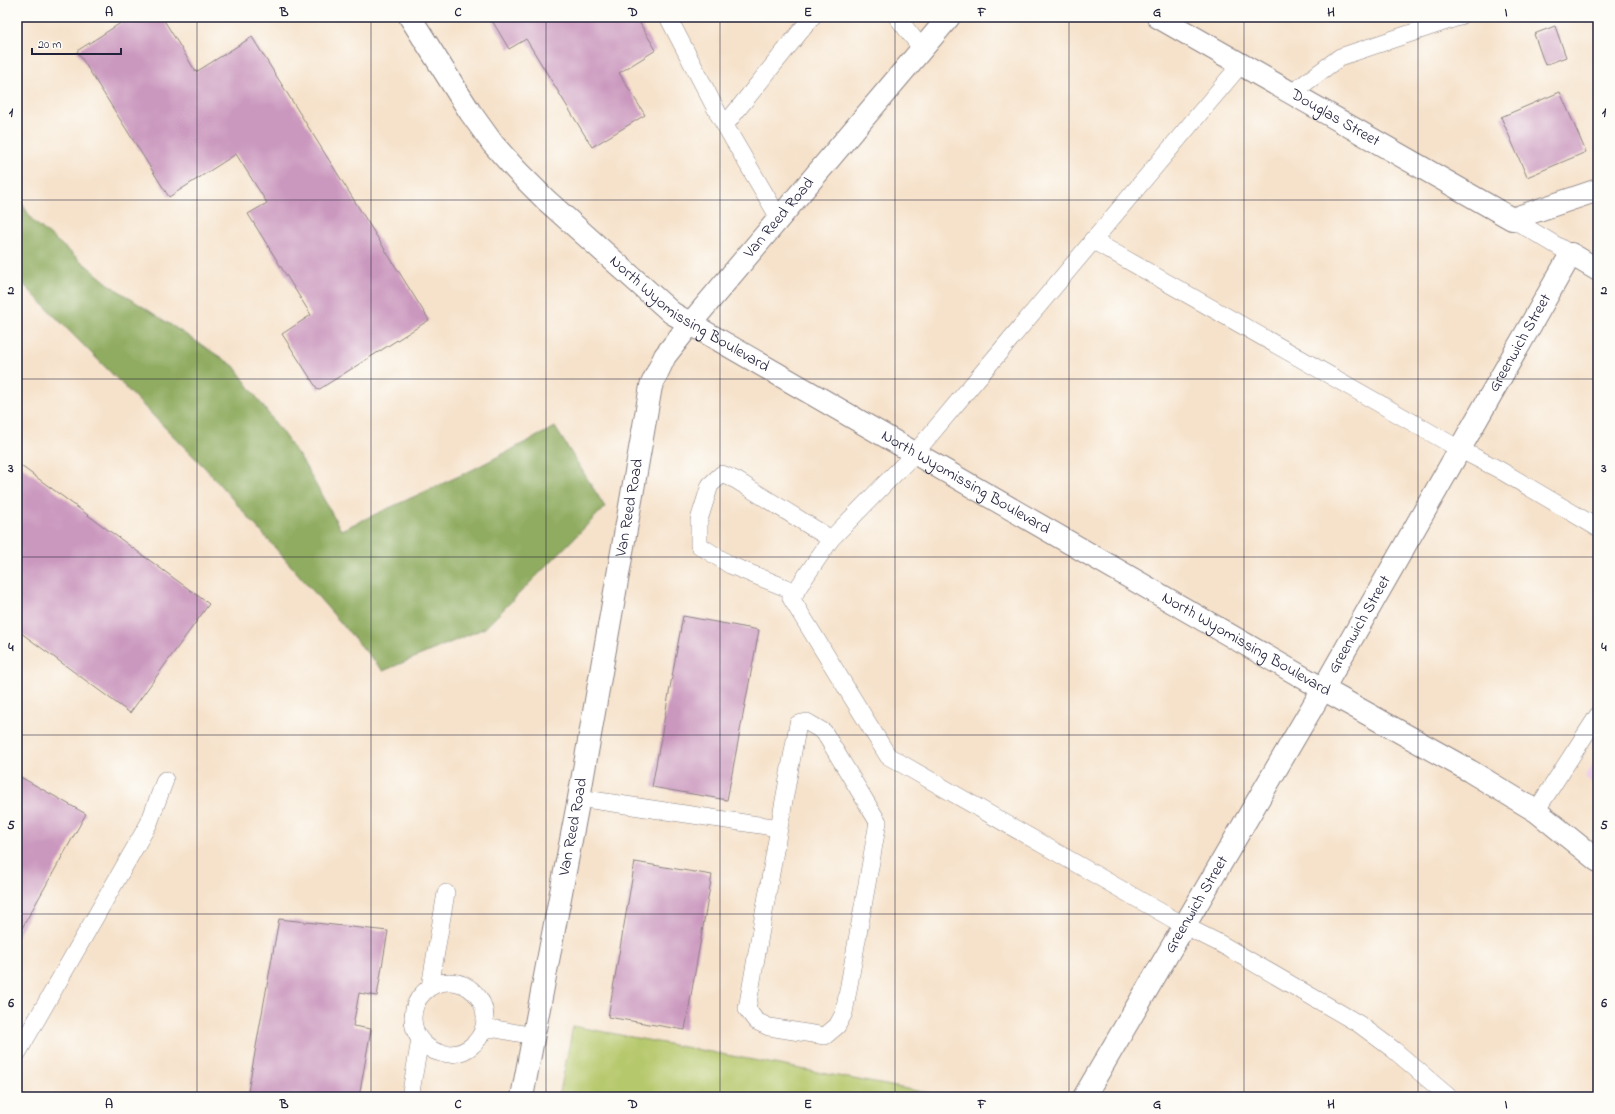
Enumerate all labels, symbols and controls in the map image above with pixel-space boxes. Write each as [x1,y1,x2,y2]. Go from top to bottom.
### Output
text: A [105,3,113,22]
text: B [279,3,289,22]
text: C [454,3,462,22]
text: D [627,3,638,22]
text: E [804,3,812,22]
text: F [977,3,987,22]
text: G [1153,3,1161,22]
text: H [1327,3,1335,22]
text: I [1504,3,1508,22]
scale bar [32,30,121,56]
text: 20 m [38,36,61,54]
street label: Douglas Street [1285,82,1385,154]
text: 1 [9,103,14,122]
text: 1 [1602,103,1607,122]
street label: Van Reed Road [738,172,821,264]
street label: North Wyomissing Boulevard [604,250,774,379]
text: 2 [7,281,15,300]
text: 2 [1600,281,1608,300]
street label: Greenwich Street [1483,289,1558,397]
street label: North Wyomissing Boulevard [876,424,1054,541]
street label: Van Reed Road [609,457,650,560]
text: 3 [7,459,14,478]
text: 3 [1600,459,1607,478]
street label: Greenwich Street [1322,570,1398,678]
street label: North Wyomissing Boulevard [1157,586,1335,703]
text: 4 [7,638,14,657]
text: 4 [1600,638,1607,657]
street label: Van Reed Road [552,776,594,879]
text: 5 [7,816,15,835]
text: 5 [1600,816,1608,835]
street label: Greenwich Street [1159,851,1235,958]
text: 6 [7,994,14,1013]
text: 6 [1600,994,1607,1013]
text: A [105,1095,113,1114]
text: B [279,1095,289,1114]
text: C [454,1095,462,1114]
text: D [627,1095,638,1114]
text: E [804,1095,812,1114]
text: F [977,1095,987,1114]
text: G [1153,1095,1161,1114]
text: H [1327,1095,1335,1114]
text: I [1504,1095,1508,1114]

